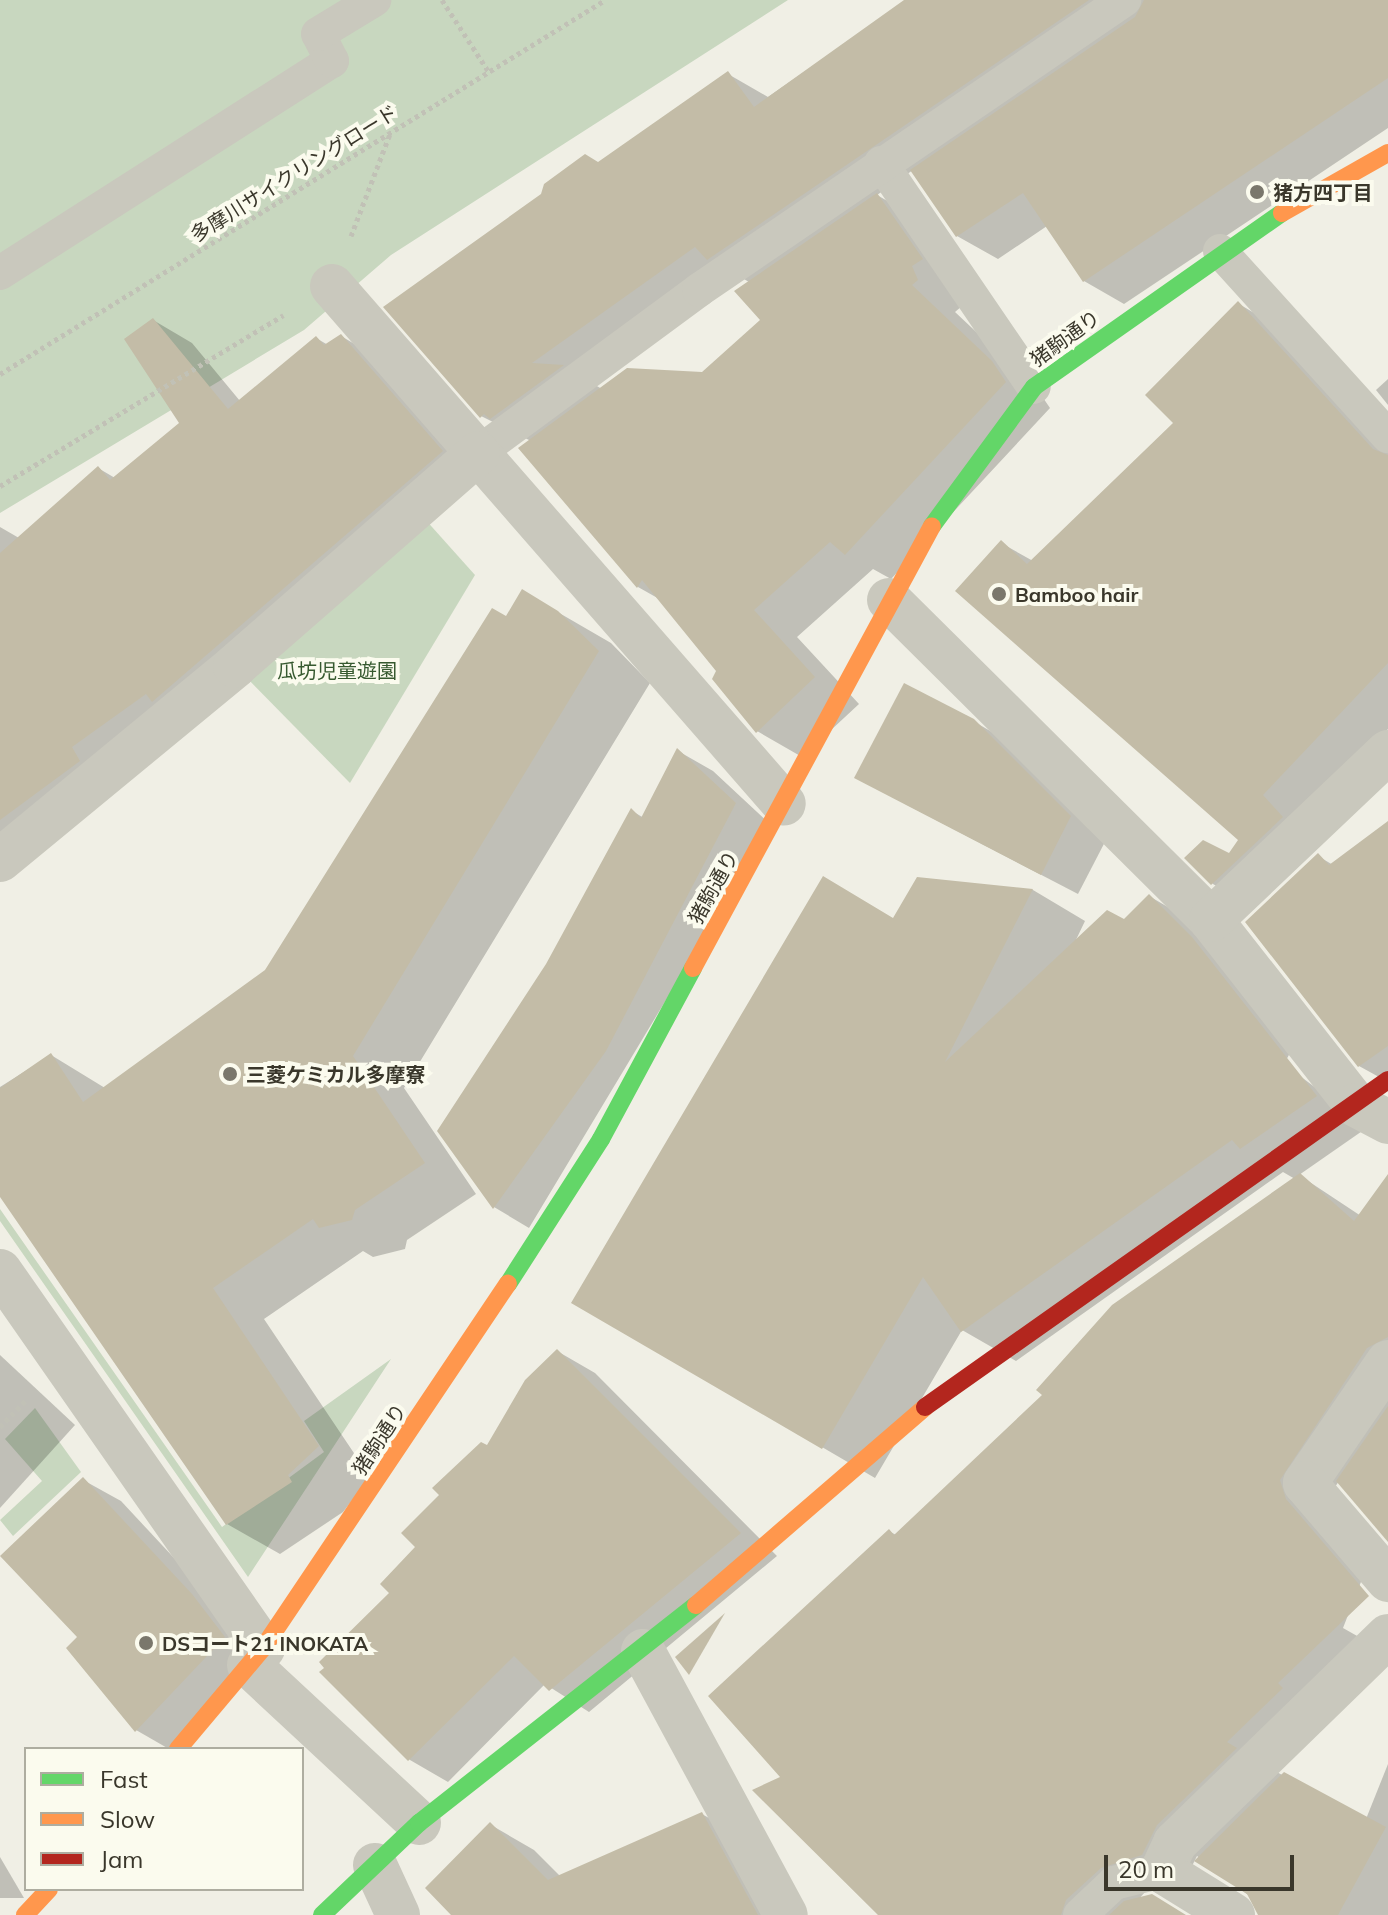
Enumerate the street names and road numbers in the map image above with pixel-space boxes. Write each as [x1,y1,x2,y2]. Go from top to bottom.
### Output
street label: 多摩川サイクリングロード [186,99,402,247]
street label: 猪駒通り [1026,305,1104,371]
street label: 猪駒通り [683,846,743,928]
street label: 猪駒通り [347,1399,411,1479]

